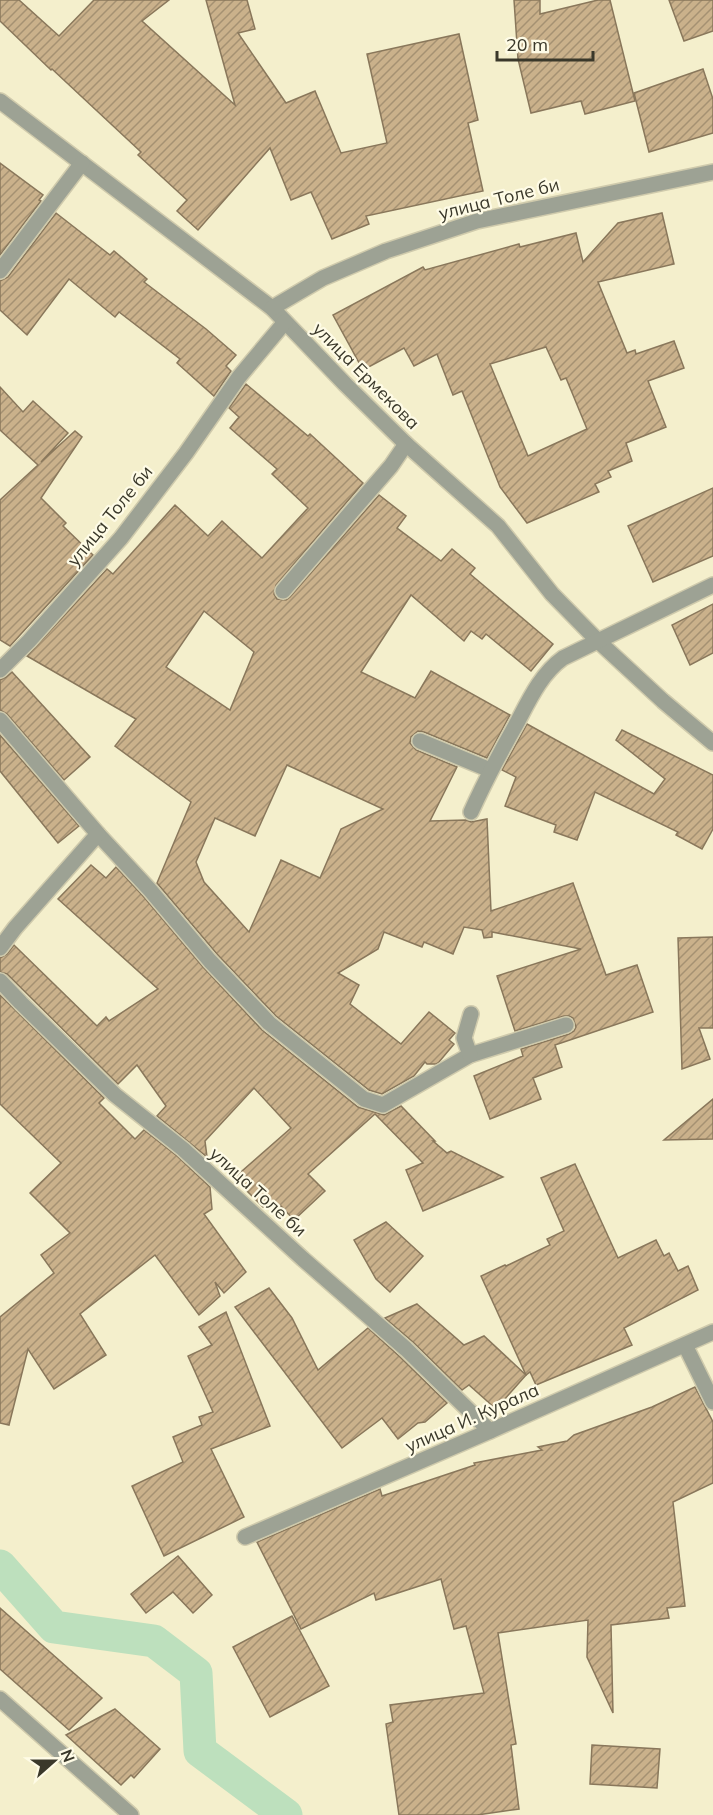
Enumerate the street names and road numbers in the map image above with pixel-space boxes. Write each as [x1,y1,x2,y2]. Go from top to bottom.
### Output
street label: улица Толе би [436,172,562,225]
street label: улица Ермекова [308,317,425,434]
street label: улица Толе би [62,461,157,571]
street label: улица Толе би [205,1142,312,1241]
street label: улица И. Курала [401,1378,542,1457]

